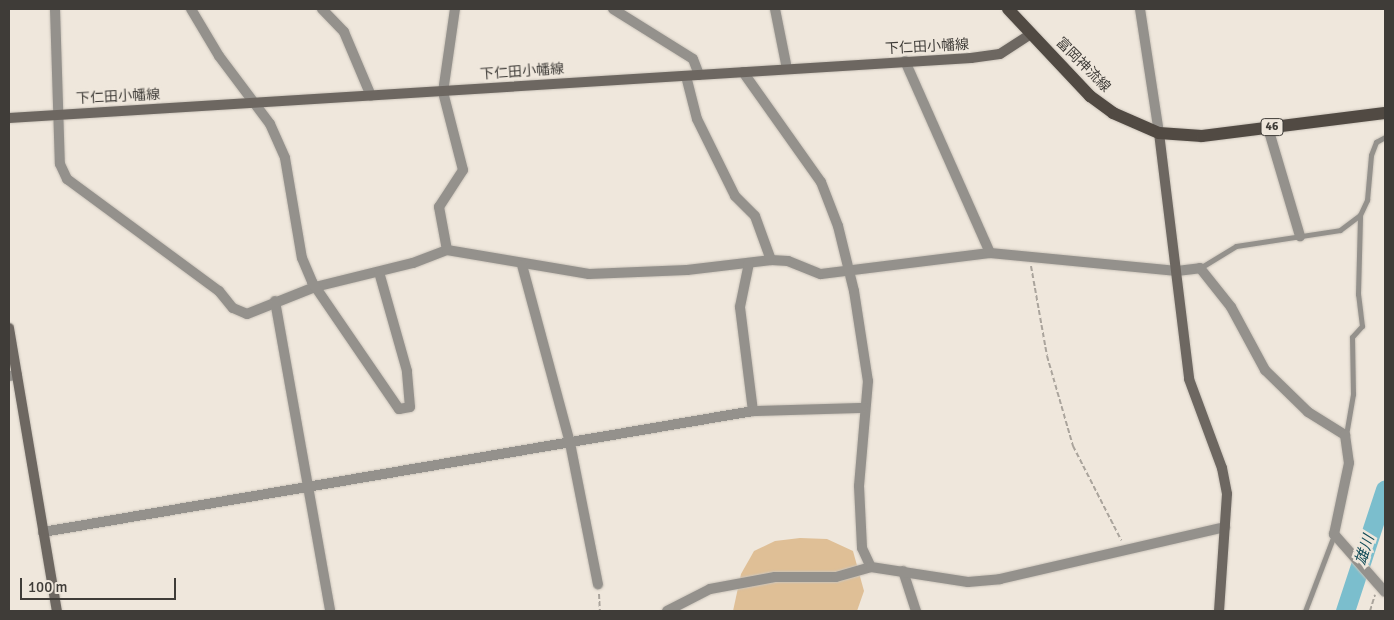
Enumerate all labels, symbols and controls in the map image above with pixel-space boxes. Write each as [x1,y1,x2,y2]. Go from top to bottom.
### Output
street label: 富岡神流線 [1052,34,1114,96]
street label: 下仁田小幡線 [885,36,969,58]
street label: 下仁田小幡線 [480,61,564,83]
street label: 下仁田小幡線 [76,86,160,108]
road number: 46 [1260,118,1284,136]
water label: 雄川 [1352,533,1378,567]
scale bar [22,568,179,600]
text: 100 m [28,578,68,596]

